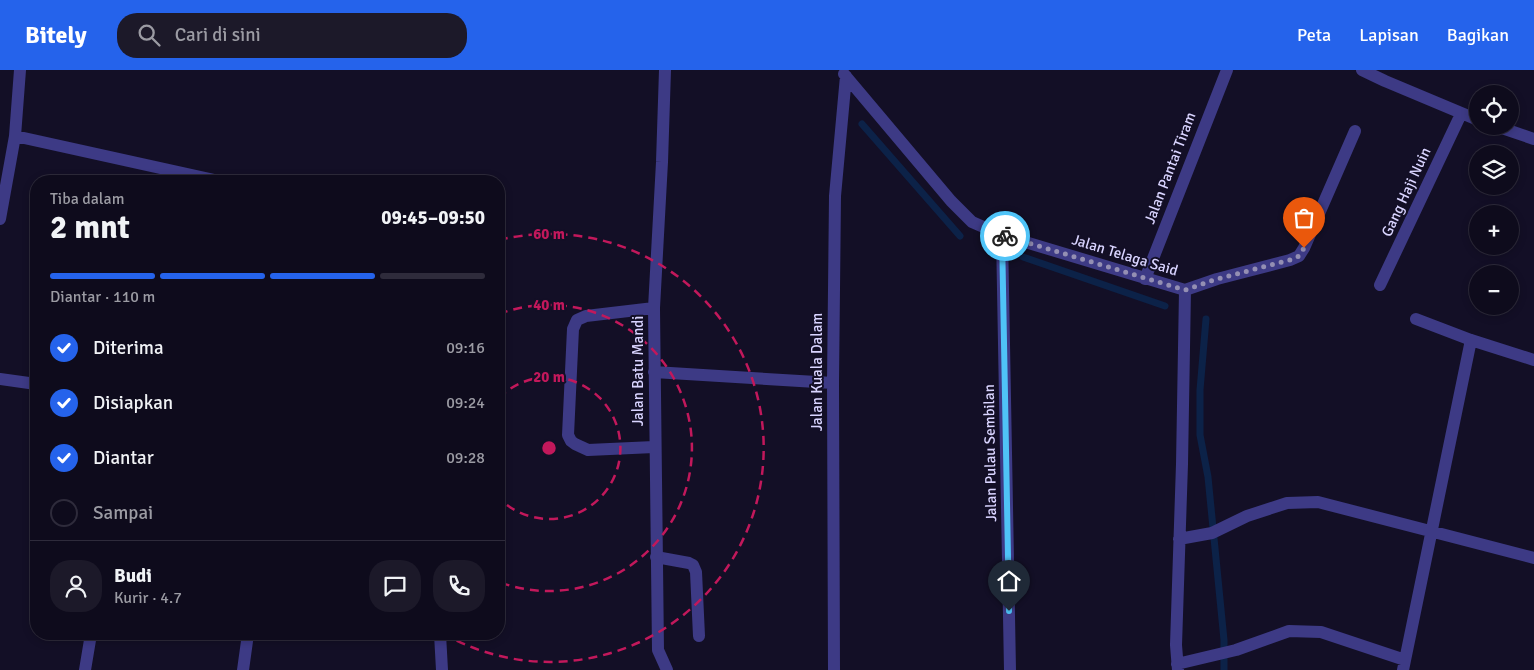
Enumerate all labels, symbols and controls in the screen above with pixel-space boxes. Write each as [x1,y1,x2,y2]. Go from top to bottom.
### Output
search box [117,13,467,58]
text: Bitely [25,20,87,50]
icon: search [135,21,163,49]
text: Cari di sini [175,23,261,47]
text: Peta [1297,24,1331,46]
text: Lapisan [1359,24,1419,46]
text: Bagikan [1447,24,1509,46]
map controls [1469,85,1519,315]
button: locate [1469,85,1519,135]
street label: Jalan Pantai Tiram [1140,110,1200,226]
street label: Gang Haji Nuin [1377,144,1435,240]
button: layers [1469,145,1519,195]
text: Tiba dalam [50,189,124,209]
pin [1283,197,1325,248]
icon: bag [1290,204,1318,232]
button: + [1469,205,1519,255]
text: 09:45–09:50 [381,206,485,230]
text: 2 mnt [50,208,130,247]
courier [980,211,1030,261]
icon: bike [991,222,1019,250]
text: 60 m [533,225,565,243]
street label: Jalan Telaga Said [1070,230,1180,280]
button: − [1469,265,1519,315]
text: Diantar · 110 m [50,287,155,307]
text: 40 m [533,296,565,314]
street label: Jalan Kuala Dalam [808,313,826,431]
street label: Jalan Batu Mandi [629,316,647,426]
icon: check [50,334,78,362]
text: Diterima [93,336,164,360]
text: 09:16 [446,338,485,358]
text: 20 m [533,368,565,386]
street label: Jalan Pulau Sembilan [980,384,1000,522]
icon: check [50,389,78,417]
text: Disiapkan [93,391,173,415]
text: 09:24 [446,393,485,413]
centre of rings [540,439,558,457]
icon: check [50,444,78,472]
text: Diantar [93,446,154,470]
text: 09:28 [446,448,485,468]
text: Sampai [93,501,153,525]
button: person [50,560,102,612]
button: chat [369,560,421,612]
button: phone [433,560,485,612]
pin [988,560,1030,611]
text: Budi [114,564,152,588]
icon: home [995,567,1023,595]
text: Kurir · 4.7 [114,588,182,608]

